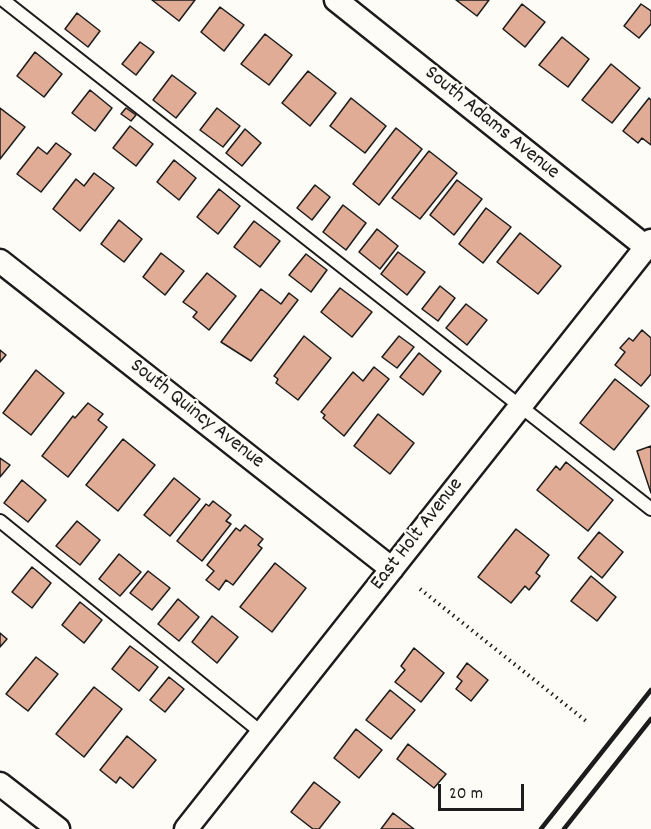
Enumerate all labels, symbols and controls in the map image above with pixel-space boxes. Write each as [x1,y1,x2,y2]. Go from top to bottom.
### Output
street label: South Adams Avenue [418,62,564,186]
street label: South Quincy Avenue [124,355,268,475]
street label: East Holt Avenue [366,474,470,596]
scale bar [441,772,526,810]
text: 20 m [449,782,483,807]

